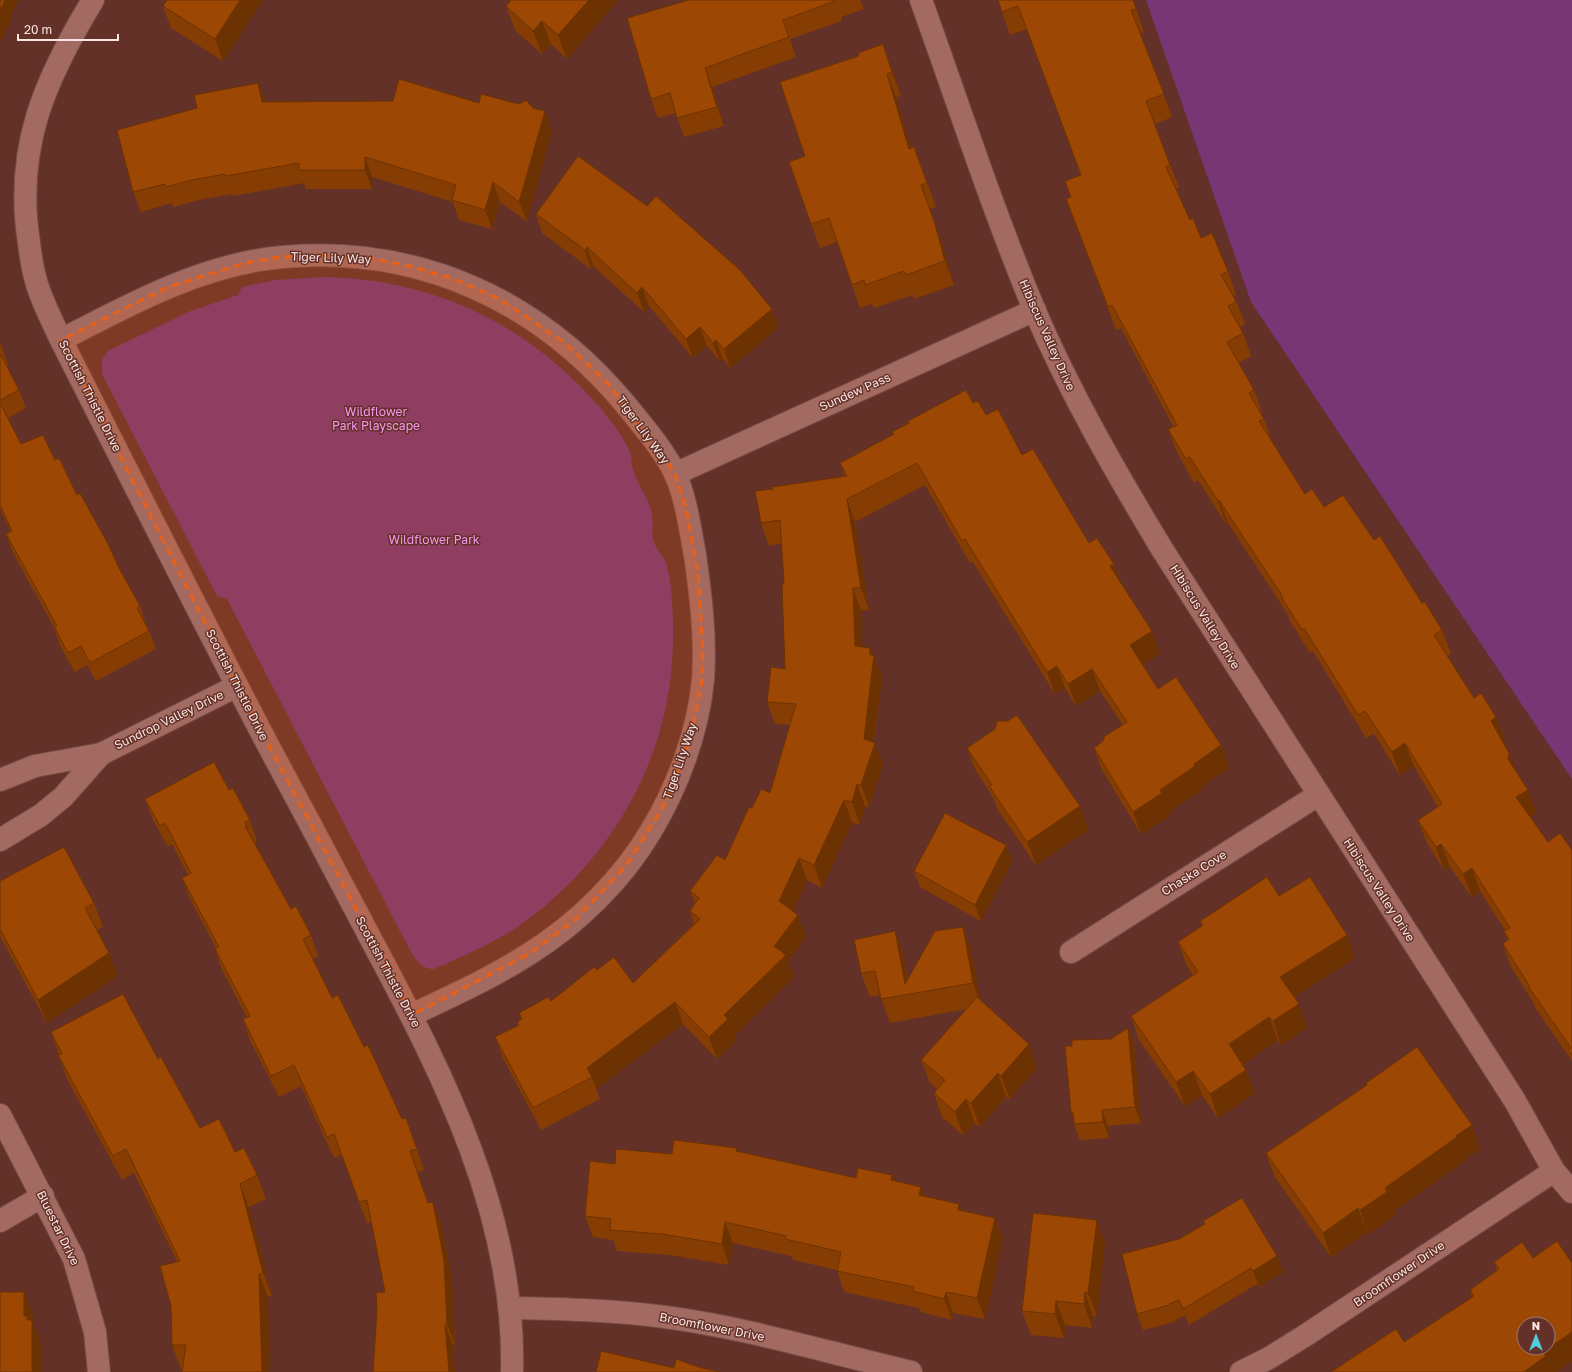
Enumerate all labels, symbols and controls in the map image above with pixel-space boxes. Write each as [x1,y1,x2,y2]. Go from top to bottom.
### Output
scale bar [18,16,118,42]
text: 20 m [24,22,52,37]
street label: Tiger Lily Way [291,249,372,266]
street label: Hibiscus Valley Drive [1016,277,1079,393]
street label: Scottish Thistle Drive [56,337,125,454]
street label: Sundew Pass [817,369,893,414]
street label: Tiger Lily Way [614,393,673,467]
park label: Wildflower Park Playscape [332,404,420,433]
park label: Wildflower Park [388,532,480,547]
street label: Hibiscus Valley Drive [1167,562,1244,672]
street label: Scottish Thistle Drive [203,626,272,743]
street label: Sundrop Valley Drive [112,687,226,753]
street label: Tiger Lily Way [659,720,700,801]
street label: Hibiscus Valley Drive [1340,835,1418,944]
street label: Chaska Cove [1159,847,1229,898]
street label: Scottish Thistle Drive [353,914,424,1030]
street label: Bluestar Drive [34,1188,83,1268]
street label: Broomflower Drive [1350,1237,1447,1310]
street label: Broomflower Drive [658,1309,766,1344]
north arrow [1516,1316,1556,1356]
text: N [1532,1319,1540,1332]

